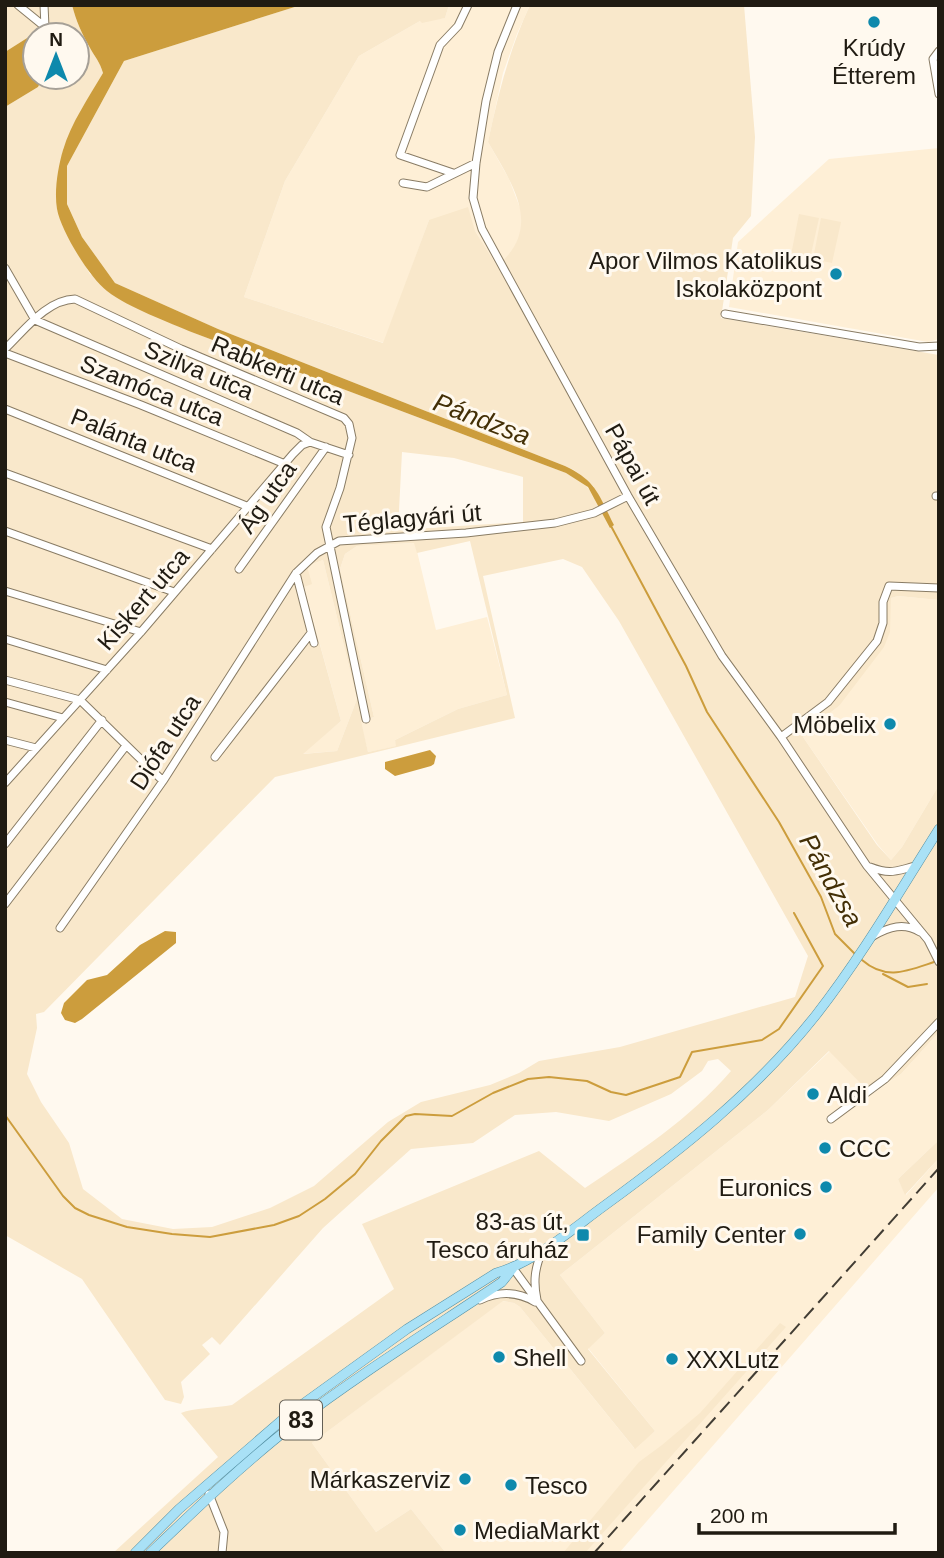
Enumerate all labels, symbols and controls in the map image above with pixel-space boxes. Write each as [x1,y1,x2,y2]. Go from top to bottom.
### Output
marker: Krúdy Étterem [866,14,882,30]
north arrow [21,21,91,91]
text: N [49,29,63,50]
place label: Krúdy Étterem [832,34,916,89]
place label: Apor Vilmos Katolikus Iskolaközpont [589,247,822,302]
marker: Apor Vilmos Katolikus Iskolaközpont [828,266,844,282]
street label: Rabkerti utca [208,330,349,410]
street label: Szilva utca [140,335,258,405]
street label: Szamóca utca [76,349,228,431]
water label: Pándzsa [429,387,535,451]
street label: Palánta utca [67,402,202,478]
street label: Pápai út [600,419,666,509]
street label: Ág utca [233,455,302,538]
street label: Téglagyári út [342,498,483,537]
street label: Kiskert utca [92,542,195,655]
street label: Diófa utca [124,689,206,795]
place label: Möbelix [793,711,876,738]
marker: Möbelix [882,716,898,732]
water label: Pándzsa [793,828,869,932]
place label: Aldi [827,1081,867,1108]
marker: Aldi [805,1086,821,1102]
place label: CCC [839,1135,891,1162]
marker: CCC [817,1140,833,1156]
place label: Euronics [719,1174,812,1201]
marker: Euronics [818,1179,834,1195]
place label: 83-as út, Tesco áruház [426,1208,569,1263]
place label: Family Center [637,1221,786,1248]
marker: Family Center [792,1226,808,1242]
marker: 83-as út, Tesco áruház [575,1227,591,1243]
place label: Shell [513,1344,566,1371]
place label: XXXLutz [686,1346,779,1373]
marker: Shell [491,1349,507,1365]
marker: XXXLutz [664,1351,680,1367]
road number: 83 [280,1400,322,1440]
place label: Márkaszerviz [310,1466,451,1493]
marker: Márkaszerviz [457,1471,473,1487]
place label: Tesco [525,1472,588,1499]
marker: Tesco [503,1477,519,1493]
scale bar [699,1492,895,1536]
text: 200 m [710,1504,768,1527]
place label: MediaMarkt [474,1517,600,1544]
marker: MediaMarkt [452,1522,468,1538]

